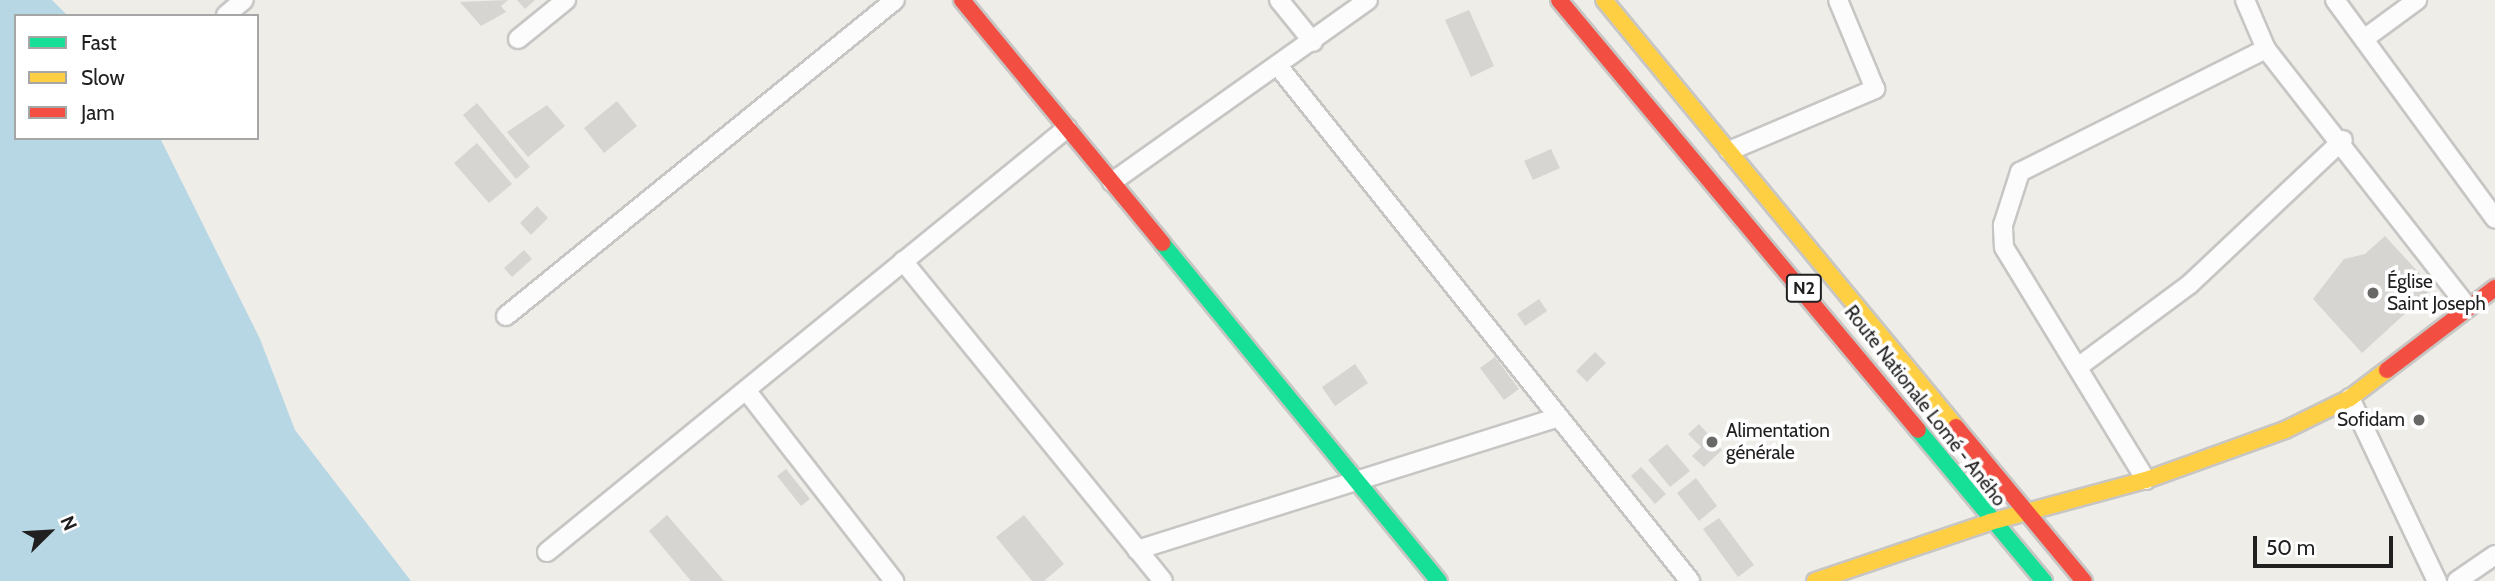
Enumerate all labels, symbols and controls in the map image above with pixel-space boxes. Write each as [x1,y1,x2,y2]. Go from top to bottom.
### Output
legend [14,14,259,140]
text: Fast [81,30,117,55]
text: Slow [81,65,125,90]
text: Jam [81,100,115,125]
place label: Église Saint Joseph [2387,271,2486,315]
road number: N2 [1785,274,1823,302]
marker: Église Saint Joseph [2365,285,2381,301]
street label: Route Nationale Lomé - Aného [1840,301,2010,511]
place label: Sofidam [2337,409,2405,431]
marker: Sofidam [2411,412,2427,428]
place label: Alimentation générale [1726,420,1830,464]
marker: Alimentation générale [1704,434,1720,450]
north arrow [14,497,84,567]
text: N [55,512,82,534]
scale bar [2257,522,2397,566]
text: 50 m [2266,535,2315,560]

